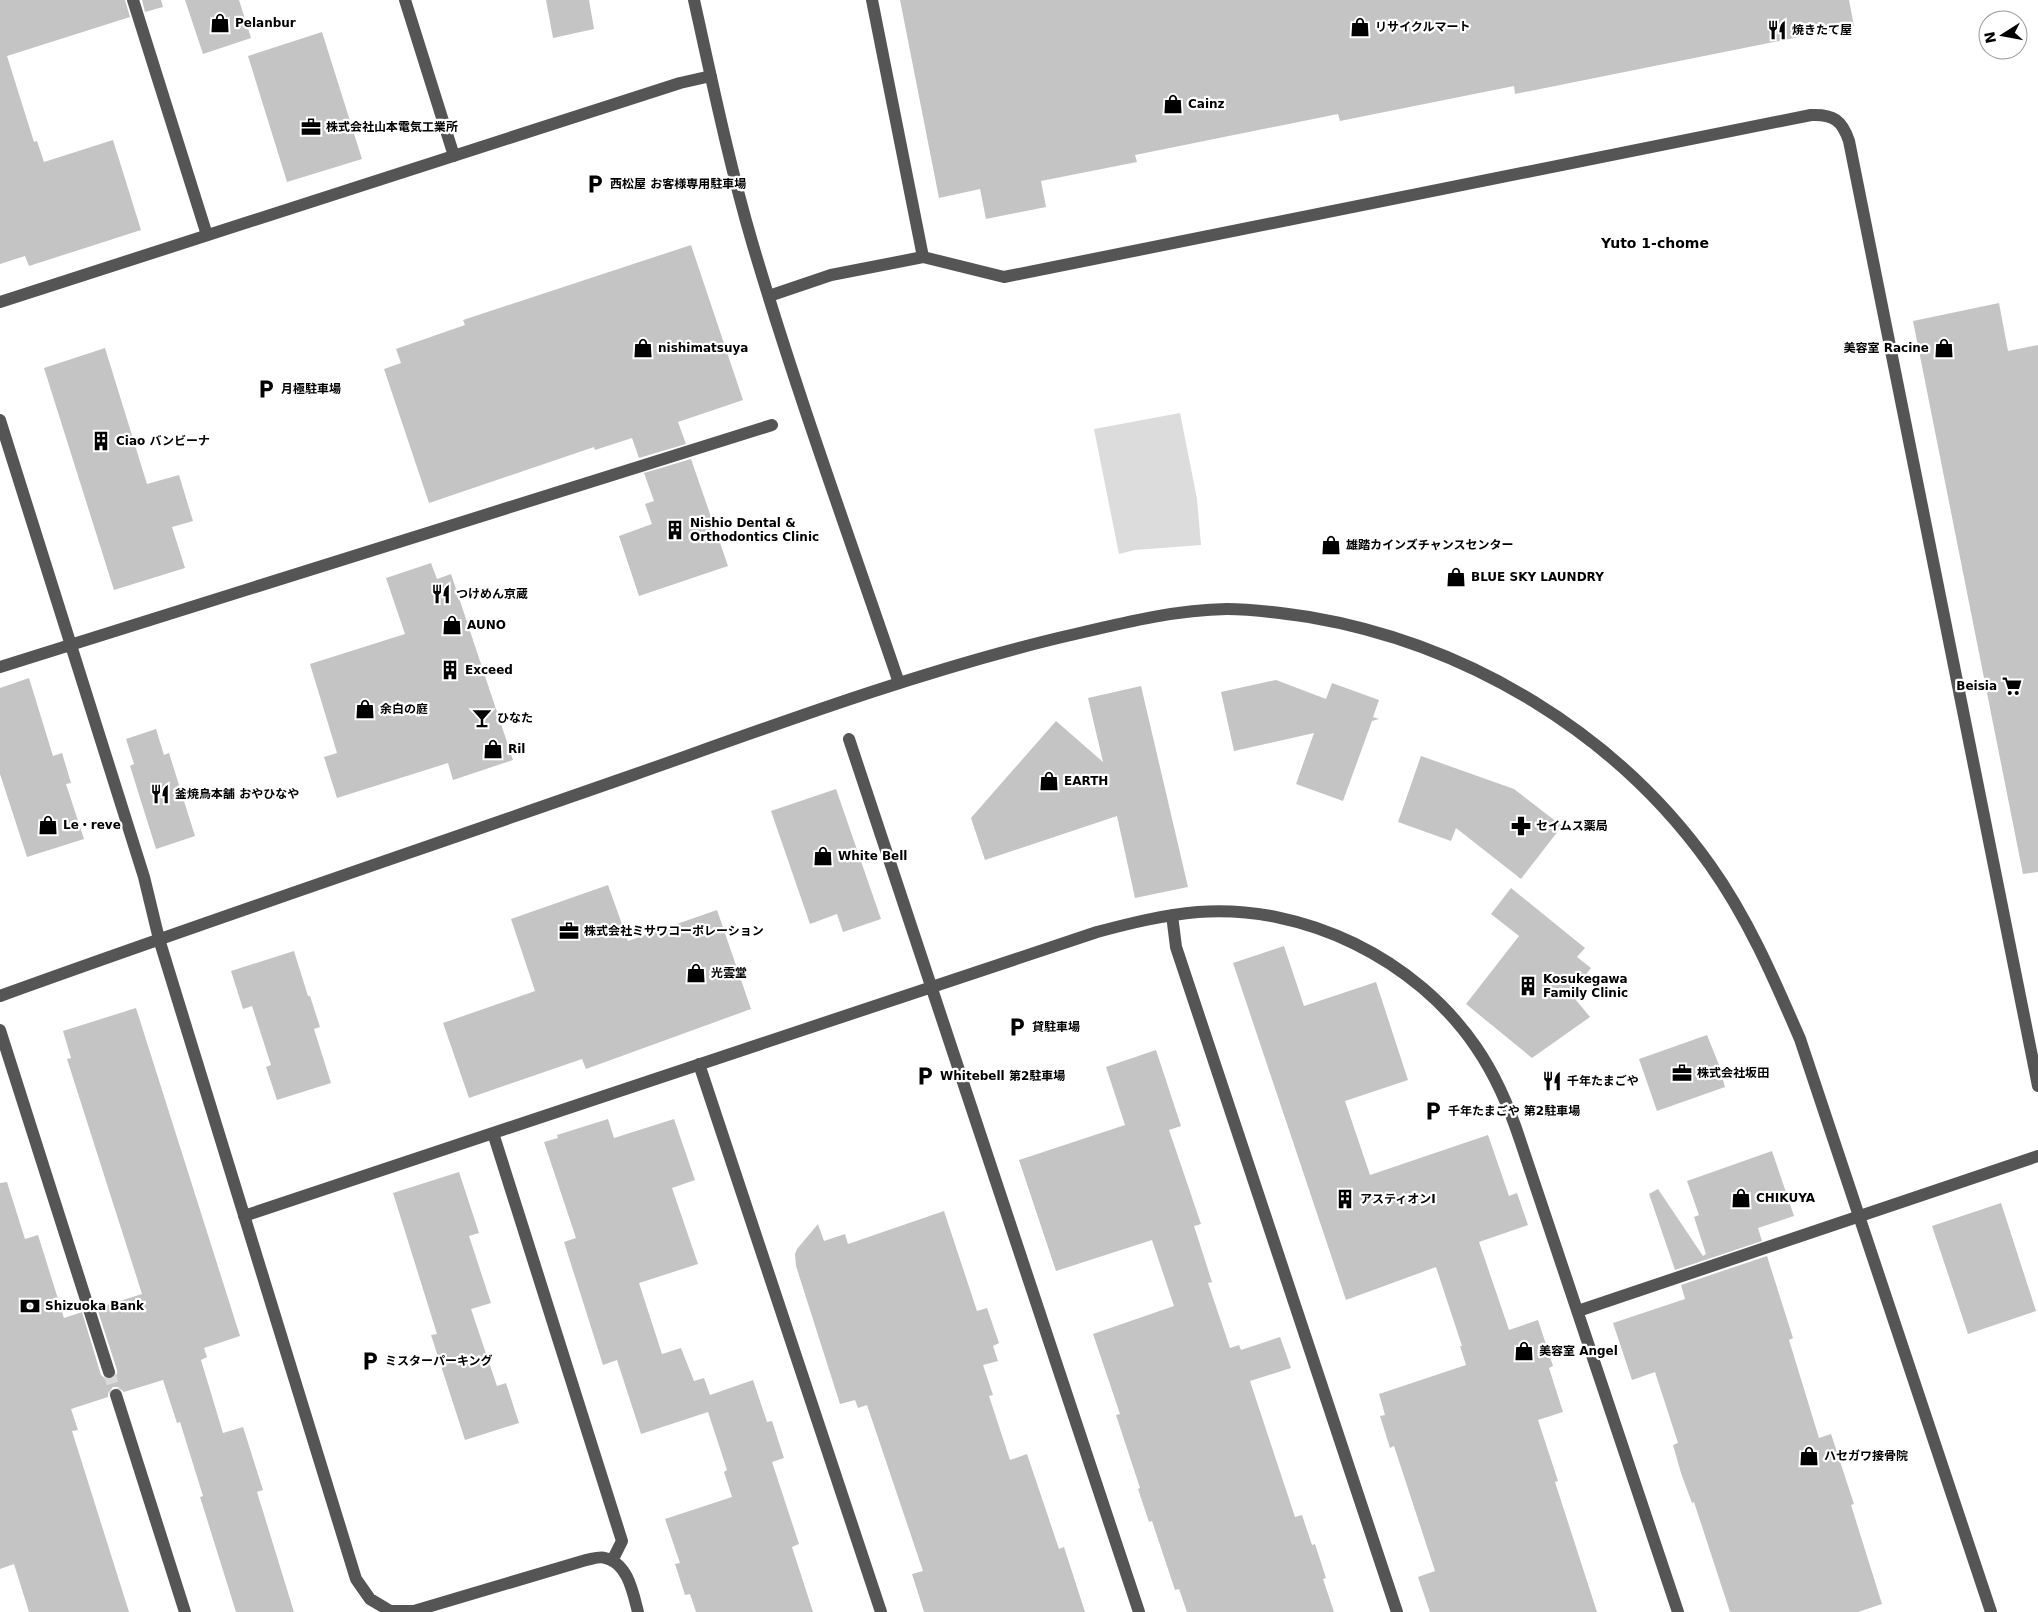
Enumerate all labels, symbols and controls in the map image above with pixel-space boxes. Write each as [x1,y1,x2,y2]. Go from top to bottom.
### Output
north arrow [1978,10,2028,60]
shop icon: Pelanbur [209,12,231,34]
place label: Pelanbur [235,16,296,30]
shop icon: リサイクルマート [1349,16,1371,38]
restaurant icon: 焼きたて屋 [1766,19,1788,41]
place label: リサイクルマート [1375,20,1470,34]
place label: 焼きたて屋 [1792,23,1852,37]
text: N [1981,30,1999,45]
shop icon: Cainz [1162,93,1184,115]
place label: Cainz [1188,97,1225,111]
office icon: 株式会社山本電気工業所 [300,116,322,138]
place label: 株式会社山本電気工業所 [326,120,458,134]
parking icon: 西松屋 お客様専用駐車場 [584,173,606,195]
place label: 西松屋 お客様専用駐車場 [610,177,746,191]
district label: Yuto 1-chome [1600,235,1709,251]
shop icon: nishimatsuya [632,337,654,359]
shop icon: 美容室 Racine [1933,337,1955,359]
place label: nishimatsuya [658,341,748,355]
place label: 美容室 Racine [1844,341,1929,355]
parking icon: 月極駐車場 [255,378,277,400]
place label: 月極駐車場 [281,382,341,396]
building icon: Ciao バンビーナ [90,430,112,452]
place label: Ciao バンビーナ [116,434,210,448]
place label: Nishio Dental & Orthodontics Clinic [690,516,819,544]
building icon: Nishio Dental & Orthodontics Clinic [664,519,686,541]
shop icon: 雄踏カインズチャンスセンター [1320,534,1342,556]
place label: 雄踏カインズチャンスセンター [1346,538,1513,552]
shop icon: BLUE SKY LAUNDRY [1445,566,1467,588]
place label: BLUE SKY LAUNDRY [1471,570,1604,584]
restaurant icon: つけめん京蔵 [430,583,452,605]
place label: つけめん京蔵 [456,587,528,601]
shop icon: AUNO [441,614,463,636]
place label: AUNO [467,618,506,632]
building icon: Exceed [439,659,461,681]
place label: Exceed [465,663,513,677]
supermarket icon: Beisia [2001,675,2023,697]
place label: Beisia [1956,679,1997,693]
shop icon: 余白の庭 [354,698,376,720]
place label: 余白の庭 [380,702,428,716]
bar icon: ひなた [471,707,493,729]
place label: ひなた [497,711,533,725]
shop icon: Ril [482,738,504,760]
place label: Ril [508,742,525,756]
shop icon: EARTH [1038,770,1060,792]
place label: EARTH [1064,774,1108,788]
restaurant icon: 釜焼鳥本舗 おやひなや [149,783,171,805]
place label: 釜焼鳥本舗 おやひなや [175,787,299,801]
shop icon: Le・reve [37,814,59,836]
pharmacy icon: セイムス薬局 [1510,815,1532,837]
place label: Le・reve [63,818,121,832]
place label: セイムス薬局 [1536,819,1608,833]
shop icon: White Bell [812,845,834,867]
place label: White Bell [838,849,907,863]
office icon: 株式会社ミサワコーポレーション [558,920,580,942]
place label: 株式会社ミサワコーポレーション [584,924,764,938]
shop icon: 光雲堂 [685,962,707,984]
place label: 光雲堂 [711,966,747,980]
place label: Kosukegawa Family Clinic [1543,972,1628,1000]
building icon: Kosukegawa Family Clinic [1517,975,1539,997]
parking icon: 貸駐車場 [1006,1016,1028,1038]
place label: 貸駐車場 [1032,1020,1080,1034]
office icon: 株式会社坂田 [1671,1062,1693,1084]
parking icon: Whitebell 第2駐車場 [914,1065,936,1087]
place label: 株式会社坂田 [1697,1066,1769,1080]
place label: Whitebell 第2駐車場 [940,1069,1065,1083]
restaurant icon: 千年たまごや [1541,1070,1563,1092]
place label: 千年たまごや [1567,1074,1639,1088]
parking icon: 千年たまごや 第2駐車場 [1422,1100,1444,1122]
place label: 千年たまごや 第2駐車場 [1448,1104,1580,1118]
shop icon: CHIKUYA [1730,1187,1752,1209]
building icon: アスティオンⅠ [1334,1188,1356,1210]
place label: CHIKUYA [1756,1191,1816,1205]
place label: アスティオンⅠ [1360,1192,1436,1206]
bank icon: Shizuoka Bank [19,1295,41,1317]
place label: Shizuoka Bank [45,1299,145,1313]
shop icon: 美容室 Angel [1513,1340,1535,1362]
place label: 美容室 Angel [1539,1344,1618,1358]
parking icon: ミスターパーキング [359,1350,381,1372]
place label: ミスターパーキング [385,1354,493,1368]
shop icon: ハセガワ接骨院 [1798,1445,1820,1467]
place label: ハセガワ接骨院 [1824,1449,1908,1463]

